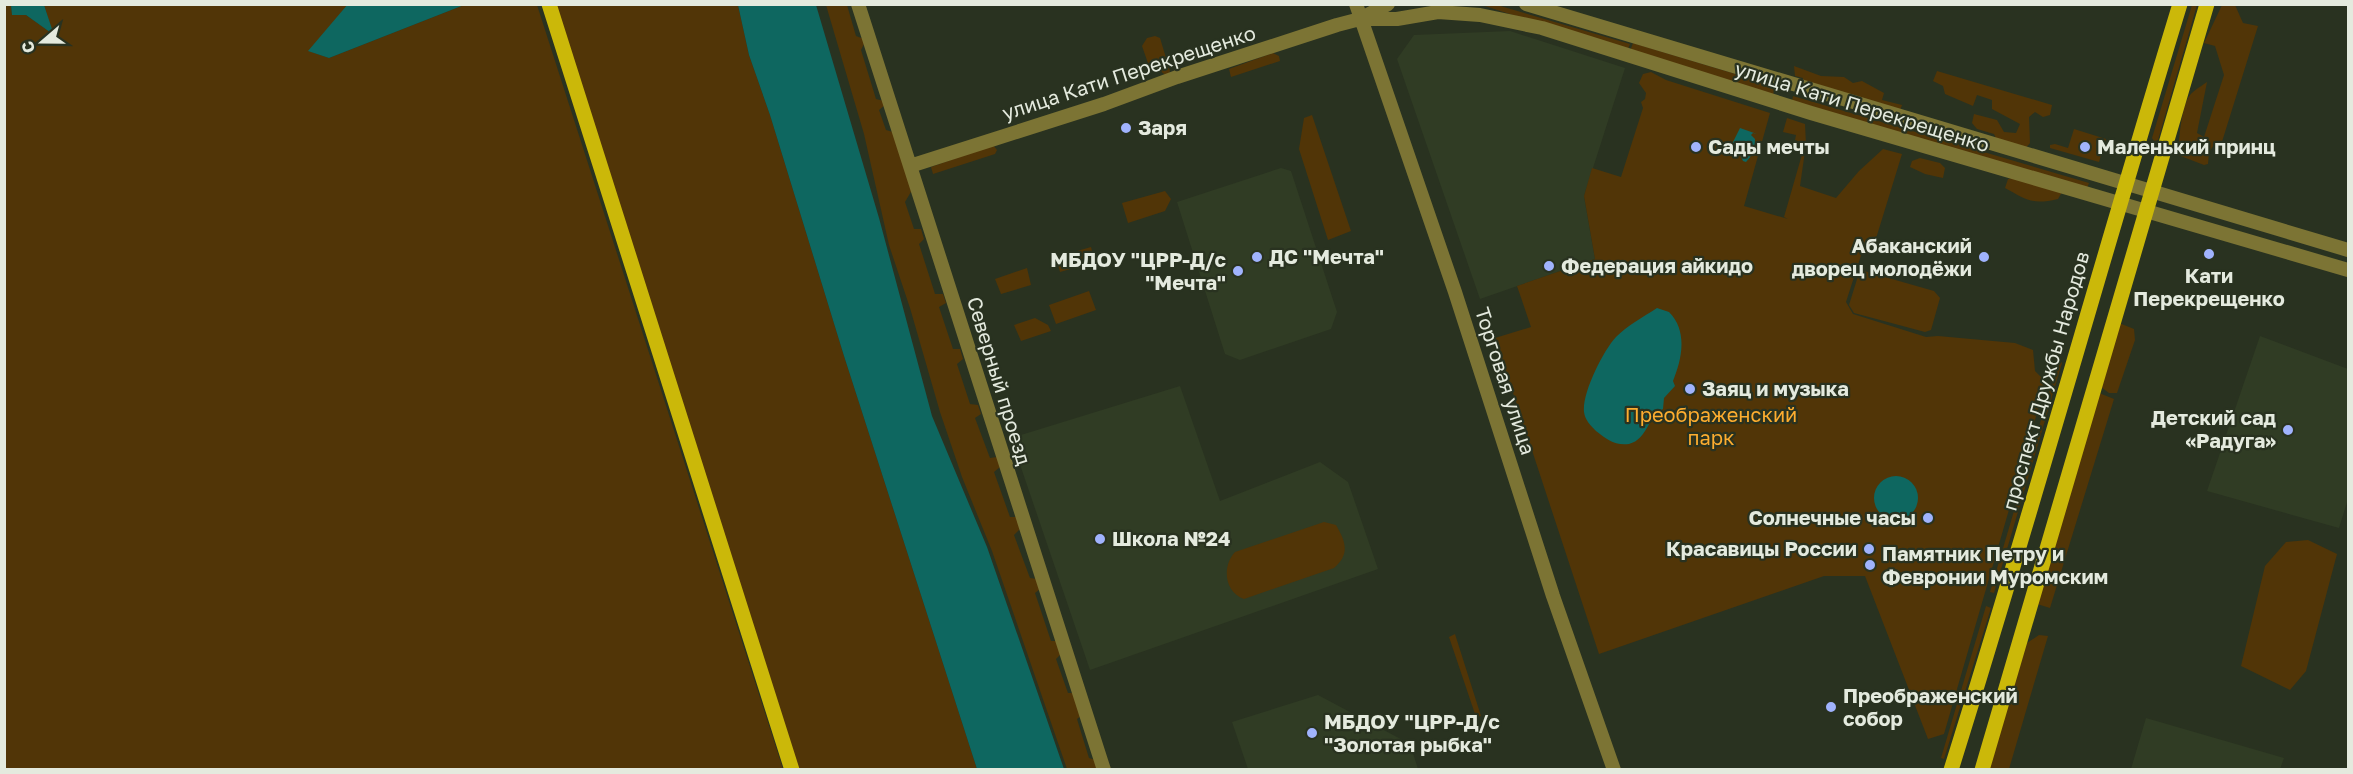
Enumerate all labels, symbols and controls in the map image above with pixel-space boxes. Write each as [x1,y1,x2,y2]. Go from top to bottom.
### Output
north arrow [12,12,72,72]
street label: улица Кати Перекрещенко [999,20,1258,124]
text: С [17,38,39,56]
street label: улица Кати Перекрещенко [1732,56,1993,156]
place label: Заря [1138,115,1187,139]
marker: Заря [1119,121,1133,135]
place label: Сады мечты [1708,134,1830,158]
place label: Маленький принц [2097,134,2276,158]
marker: Сады мечты [1689,140,1703,154]
marker: Маленький принц [2078,140,2092,154]
place label: Абаканский дворец молодёжи [1792,233,1972,280]
place label: ДС "Мечта" [1269,244,1384,268]
place label: МБДОУ "ЦРР-Д/с "Мечта" [1050,247,1226,294]
marker: Кати Перекрещенко [2202,247,2216,261]
street label: проспект Дружбы Народов [1997,248,2094,513]
marker: ДС "Мечта" [1250,250,1264,264]
marker: Абаканский дворец молодёжи [1977,250,1991,264]
place label: Федерация айкидо [1561,253,1753,277]
marker: Федерация айкидо [1542,259,1556,273]
place label: Кати Перекрещенко [2133,263,2285,310]
marker: МБДОУ "ЦРР-Д/с "Мечта" [1231,264,1245,278]
street label: Северный проезд [963,294,1037,468]
street label: Торговая улица [1471,304,1541,457]
place label: Заяц и музыка [1702,376,1849,400]
marker: Заяц и музыка [1683,382,1697,396]
park label: Преображенский парк [1625,402,1797,449]
place label: Детский сад «Радуга» [2151,405,2276,452]
marker: Детский сад «Радуга» [2281,423,2295,437]
place label: Солнечные часы [1749,505,1916,529]
marker: Солнечные часы [1921,511,1935,525]
place label: Школа №24 [1112,526,1230,550]
marker: Школа №24 [1093,532,1107,546]
place label: Красавицы России [1666,536,1857,560]
place label: Памятник Петру и Февронии Муромским [1882,541,2108,588]
marker: Красавицы России [1862,542,1876,556]
marker: Памятник Петру и Февронии Муромским [1863,558,1877,572]
place label: Преображенский собор [1843,683,2018,730]
marker: Преображенский собор [1824,700,1838,714]
place label: МБДОУ "ЦРР-Д/с "Золотая рыбка" [1324,709,1500,756]
marker: МБДОУ "ЦРР-Д/с "Золотая рыбка" [1305,726,1319,740]

